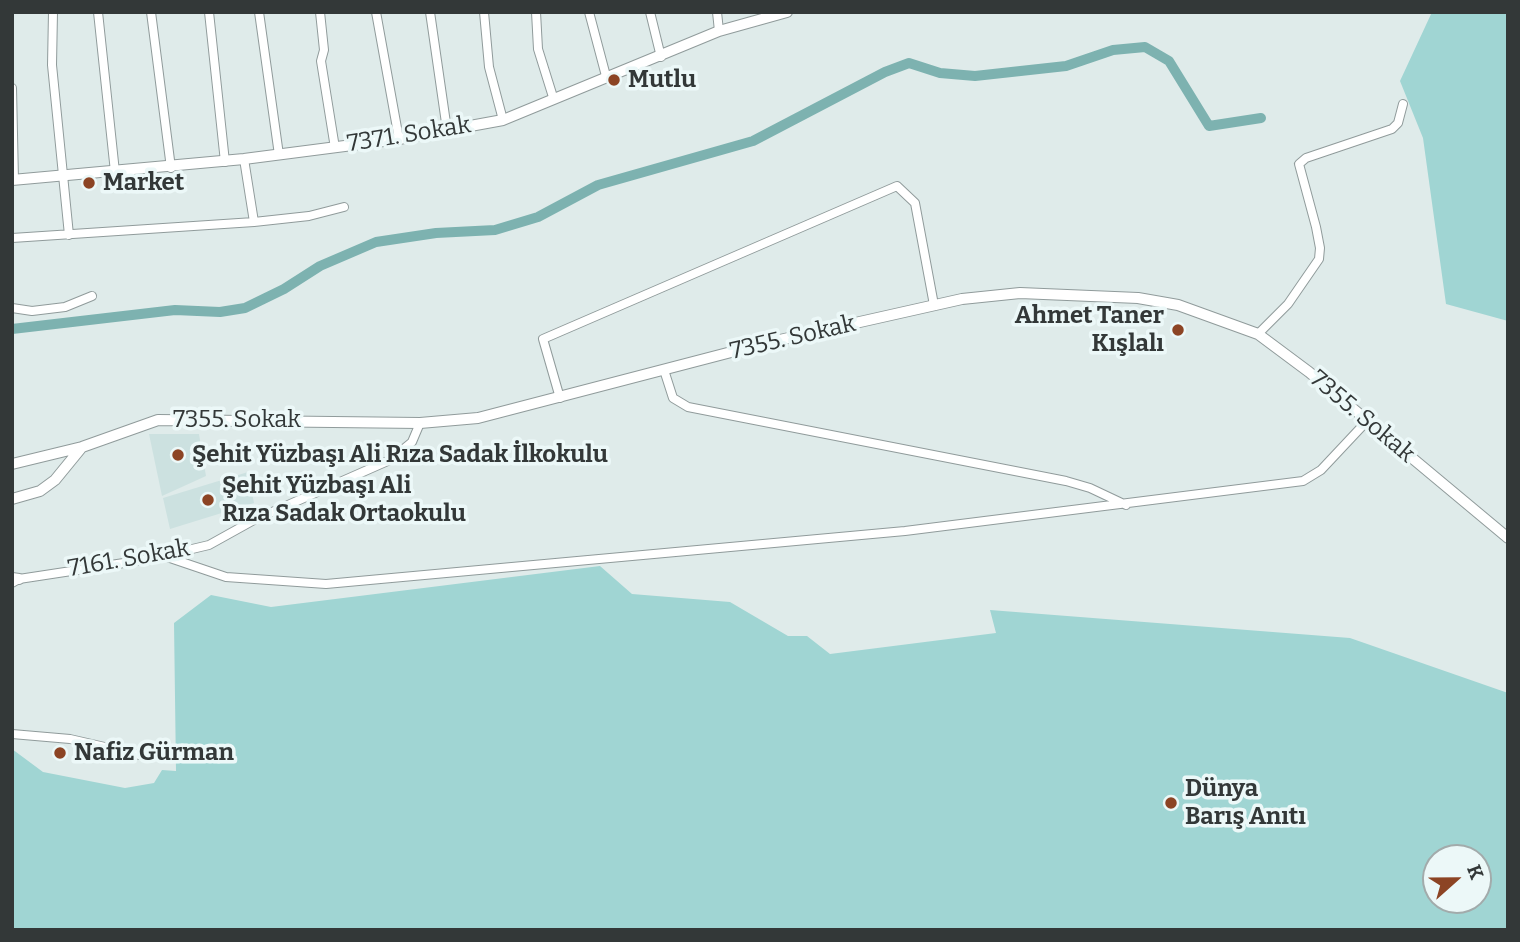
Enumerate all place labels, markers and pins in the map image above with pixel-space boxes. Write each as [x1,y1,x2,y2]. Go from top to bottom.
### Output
place label: Mutlu [628,66,696,94]
marker: Mutlu [606,72,622,88]
place label: Market [103,169,184,197]
marker: Market [81,175,97,191]
place label: Ahmet Taner Kışlalı [1015,302,1164,358]
marker: Ahmet Taner Kışlalı [1170,322,1186,338]
place label: Şehit Yüzbaşı Ali Rıza Sadak İlkokulu [192,441,608,469]
marker: Şehit Yüzbaşı Ali Rıza Sadak İlkokulu [170,447,186,463]
place label: Şehit Yüzbaşı Ali Rıza Sadak Ortaokulu [222,472,466,528]
marker: Şehit Yüzbaşı Ali Rıza Sadak Ortaokulu [200,492,216,508]
place label: Nafiz Gürman [74,739,234,767]
marker: Nafiz Gürman [52,745,68,761]
place label: Dünya Barış Anıtı [1185,775,1306,831]
marker: Dünya Barış Anıtı [1163,795,1179,811]

